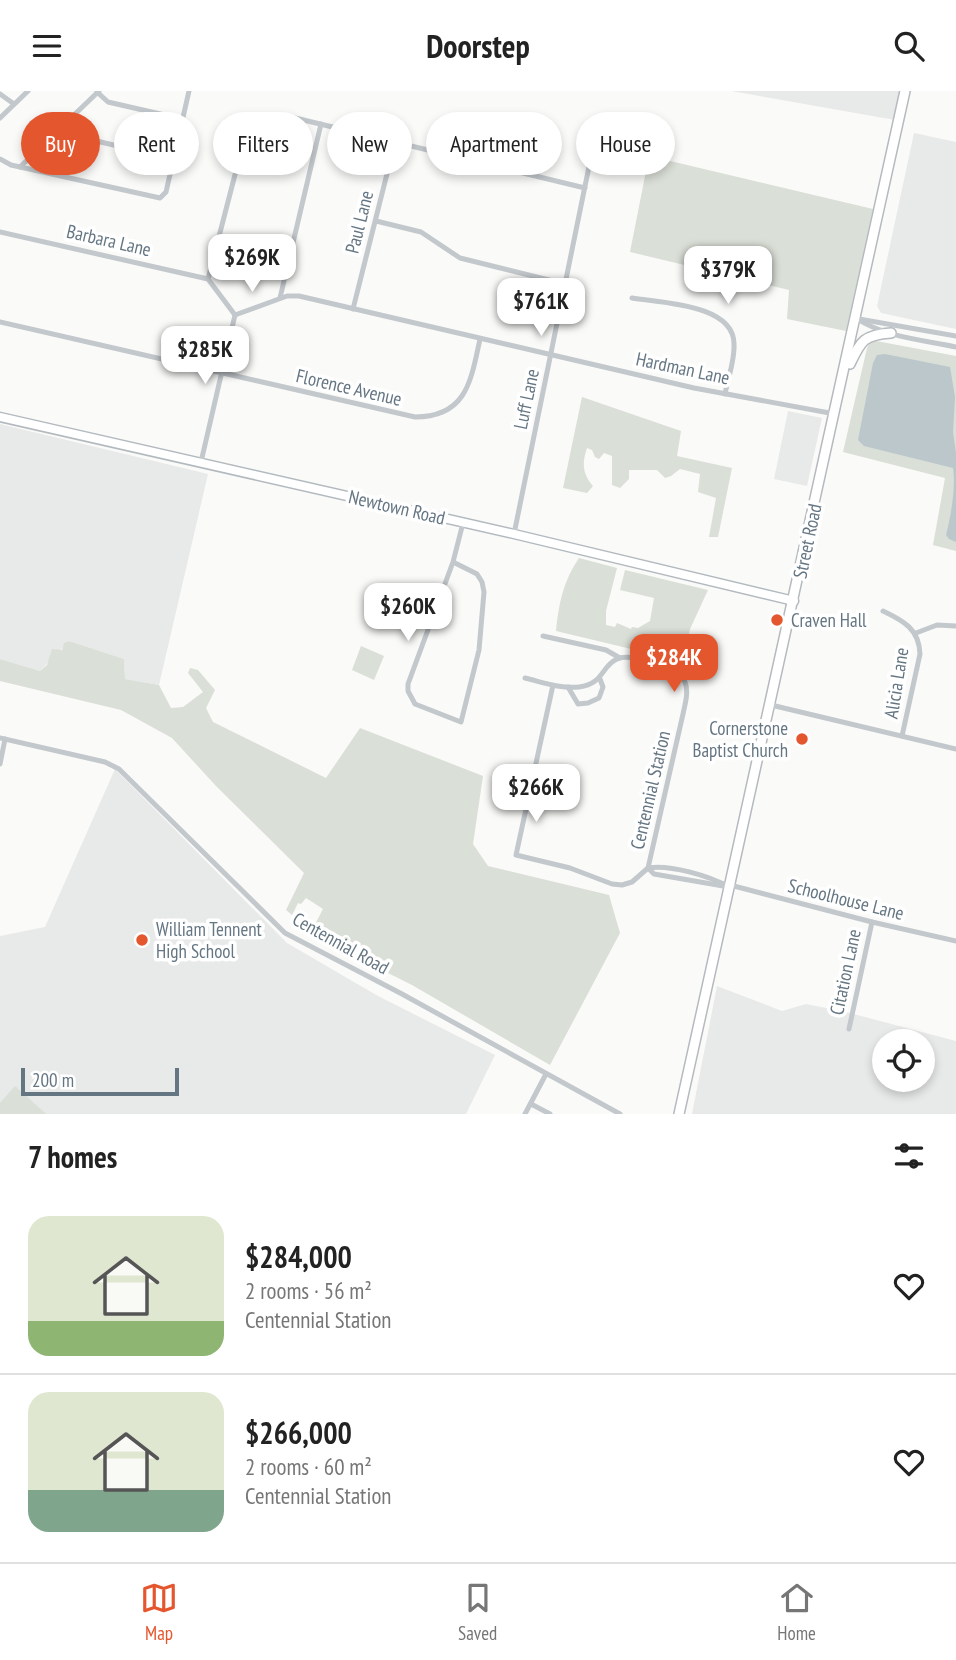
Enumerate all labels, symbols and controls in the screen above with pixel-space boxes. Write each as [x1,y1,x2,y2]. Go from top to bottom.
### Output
text: Doorstep [426,25,530,67]
icon: menu [28,27,66,65]
icon: search [890,27,928,65]
chip: Buy [21,112,100,175]
chip: Rent [114,112,199,175]
chip: Filters [213,112,313,175]
chip: New [327,112,412,175]
chip: Apartment [426,112,562,175]
chip: House [576,112,675,175]
street label: Paul Lane [340,188,378,256]
street label: Barbara Lane [64,219,154,261]
pin: $269K [203,235,301,294]
text: $269K [224,242,280,271]
pin: $379K [679,247,777,306]
text: $379K [700,254,756,283]
pin: $761K [492,279,590,338]
text: $761K [513,286,569,315]
pin: $285K [156,327,254,386]
text: $285K [177,334,233,363]
street label: Hardman Lane [634,346,732,390]
street label: Florence Avenue [294,363,404,411]
street label: Luff Lane [508,366,544,431]
street label: Newtown Road [346,484,448,530]
street label: Street Road [787,501,827,581]
pin: $260K [359,583,457,643]
text: $260K [380,591,436,620]
place label: Craven Hall [791,608,867,632]
marker: Craven Hall [769,612,785,628]
pin: $284K [625,635,723,694]
text: $284K [646,642,702,671]
street label: Alicia Lane [879,646,913,720]
place label: Cornerstone Baptist Church [693,716,788,762]
street label: Centennial Station [625,728,675,852]
marker: Cornerstone Baptist Church [794,731,810,747]
pin: $266K [487,765,585,824]
text: $266K [508,772,564,801]
street label: Schoolhouse Lane [786,873,907,925]
street label: Centennial Road [289,907,393,979]
place label: William Tennent High School [156,917,263,963]
street label: Citation Lane [824,927,866,1017]
marker: William Tennent High School [134,932,150,948]
map controls [872,1029,935,1092]
button: locate [872,1029,935,1092]
scale bar [21,1065,178,1097]
text: 200 m [32,1068,74,1092]
text: 7 homes [28,1137,117,1176]
icon: filters [890,1137,928,1175]
text: $284,000 [245,1237,352,1276]
icon: home [84,1244,168,1328]
icon: heart [890,1267,928,1305]
text: 2 rooms · 56 m² [245,1276,372,1305]
text: Centennial Station [245,1305,391,1334]
text: $266,000 [245,1413,352,1452]
icon: home [84,1420,168,1504]
icon: heart [890,1443,928,1481]
text: 2 rooms · 60 m² [245,1452,372,1481]
text: Centennial Station [245,1481,391,1510]
tab: Map [140,1579,178,1645]
tab: Saved [458,1579,497,1645]
tab: Home [777,1579,816,1645]

